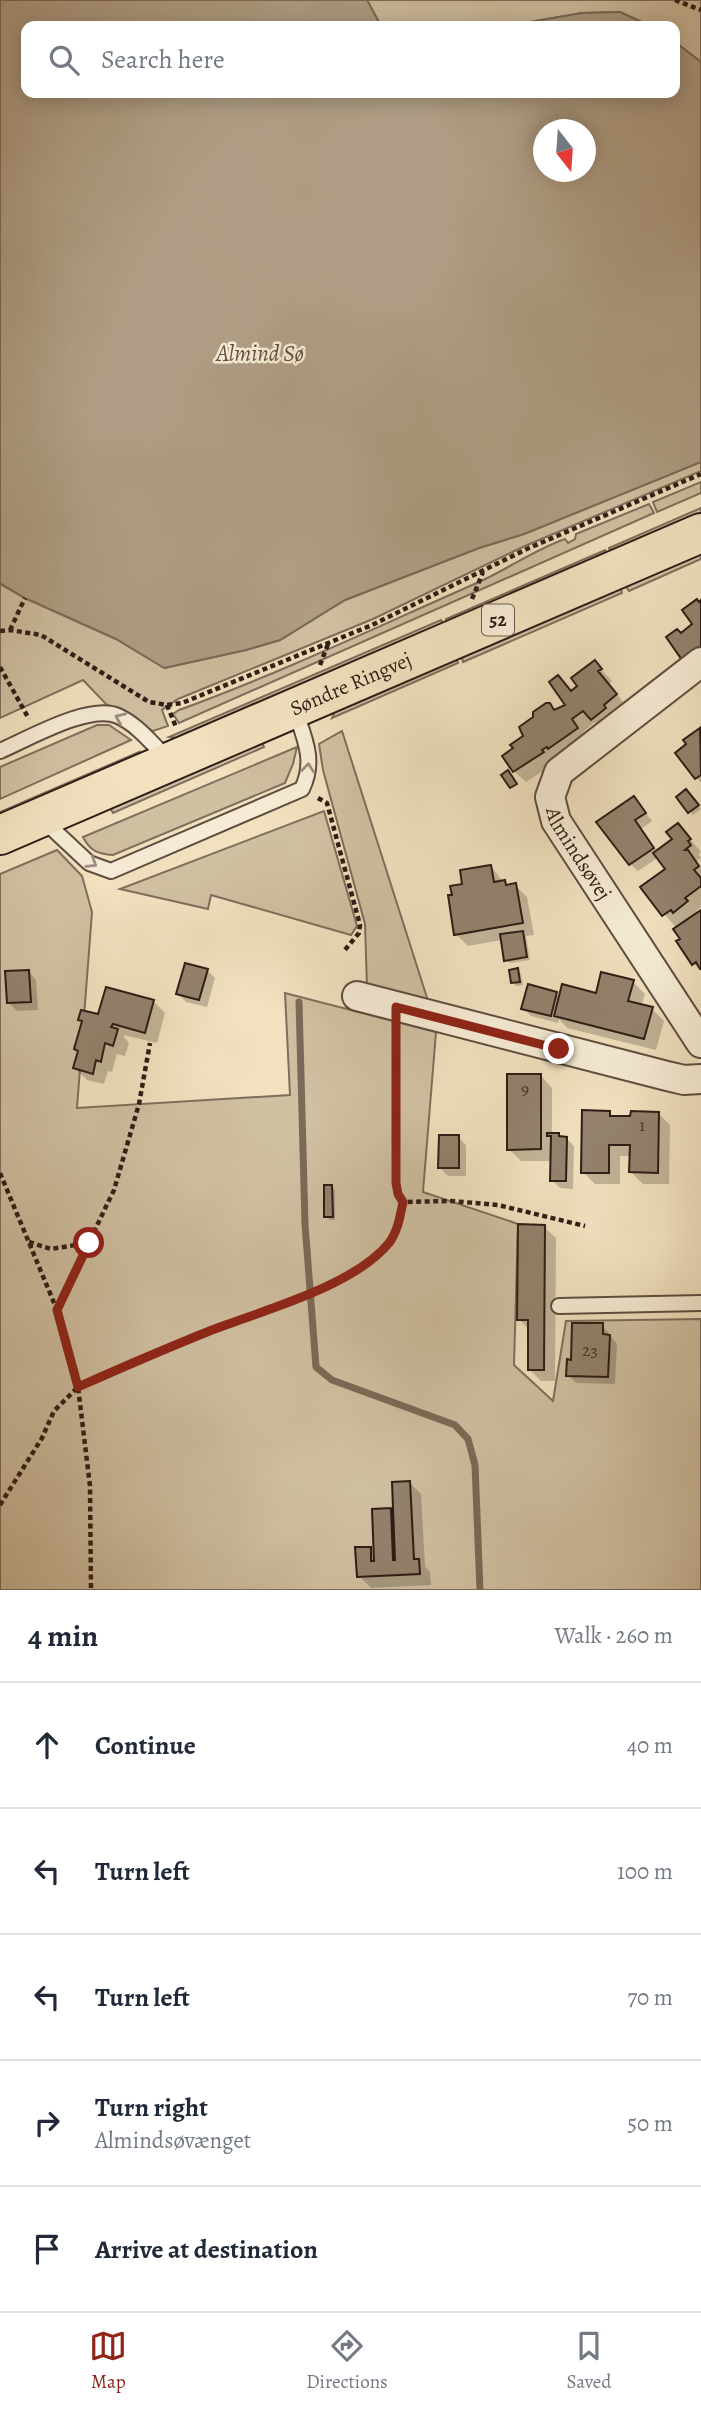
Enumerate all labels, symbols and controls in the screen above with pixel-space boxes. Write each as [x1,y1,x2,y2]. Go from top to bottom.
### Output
search box [21,21,680,98]
icon: search [45,41,83,79]
text: Search here [101,42,225,77]
north arrow [533,119,596,182]
water label: Almind Sø [215,338,304,369]
road number: 52 [482,604,514,636]
street label: Søndre Ringvej [286,645,416,722]
one-way arrow [115,712,127,726]
one-way arrow [300,762,315,773]
street label: Almindsøvej [539,803,618,906]
one-way arrow [84,854,97,867]
route end [543,1033,574,1064]
house number: 9 [521,1077,529,1101]
house number: 1 [639,1113,645,1137]
route start [73,1227,104,1258]
house number: 23 [582,1338,598,1362]
text: 4 min [28,1616,98,1656]
text: Walk · 260 m [554,1620,673,1651]
icon: ahead [28,1726,66,1764]
text: Continue [95,1728,196,1763]
text: 40 m [627,1730,673,1761]
icon: left [28,1852,66,1890]
text: Turn left [95,1854,190,1889]
text: 100 m [617,1856,673,1887]
icon: left [28,1978,66,2016]
text: Turn left [95,1980,190,2015]
text: 70 m [627,1982,673,2013]
text: Turn right [95,2090,208,2125]
icon: right [28,2104,66,2142]
text: 50 m [627,2108,673,2139]
text: Almindsøvænget [95,2125,251,2156]
icon: arrive [28,2230,66,2268]
text: Arrive at destination [95,2232,318,2267]
tab: Map [89,2327,127,2395]
tab: Directions [306,2327,388,2395]
tab: Saved [567,2327,612,2395]

